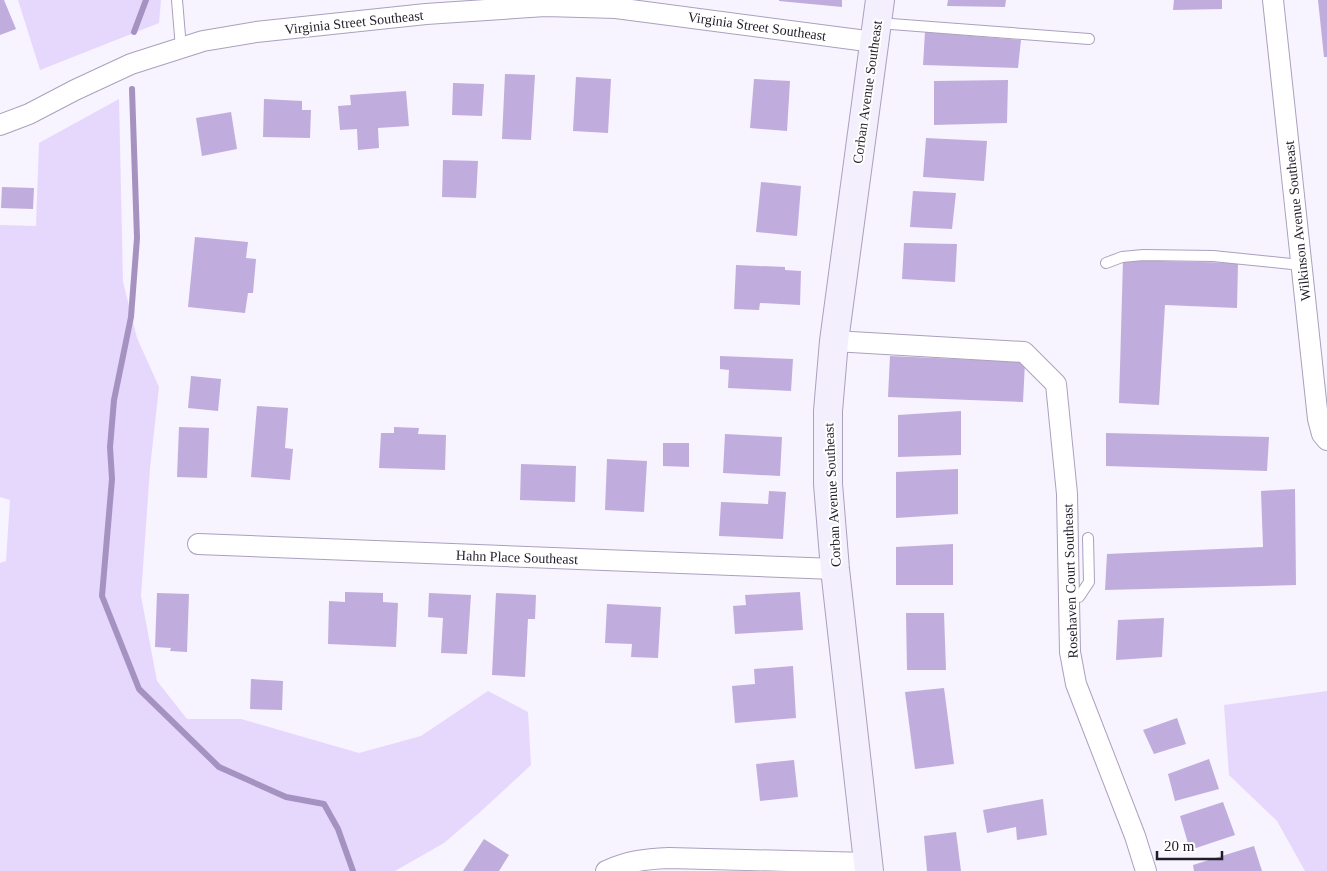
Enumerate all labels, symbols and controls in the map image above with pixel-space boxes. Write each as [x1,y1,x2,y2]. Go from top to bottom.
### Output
street label: Virginia Street Southeast [284,8,424,37]
street label: Virginia Street Southeast [687,9,827,44]
street label: Corban Avenue Southeast [850,19,885,165]
street label: Wilkinson Avenue Southeast [1282,140,1313,302]
street label: Corban Avenue Southeast [821,422,844,567]
street label: Rosehaven Court Southeast [1060,503,1081,659]
street label: Hahn Place Southeast [456,548,578,567]
scale bar [1157,828,1222,860]
text: 20 m [1164,838,1195,854]

